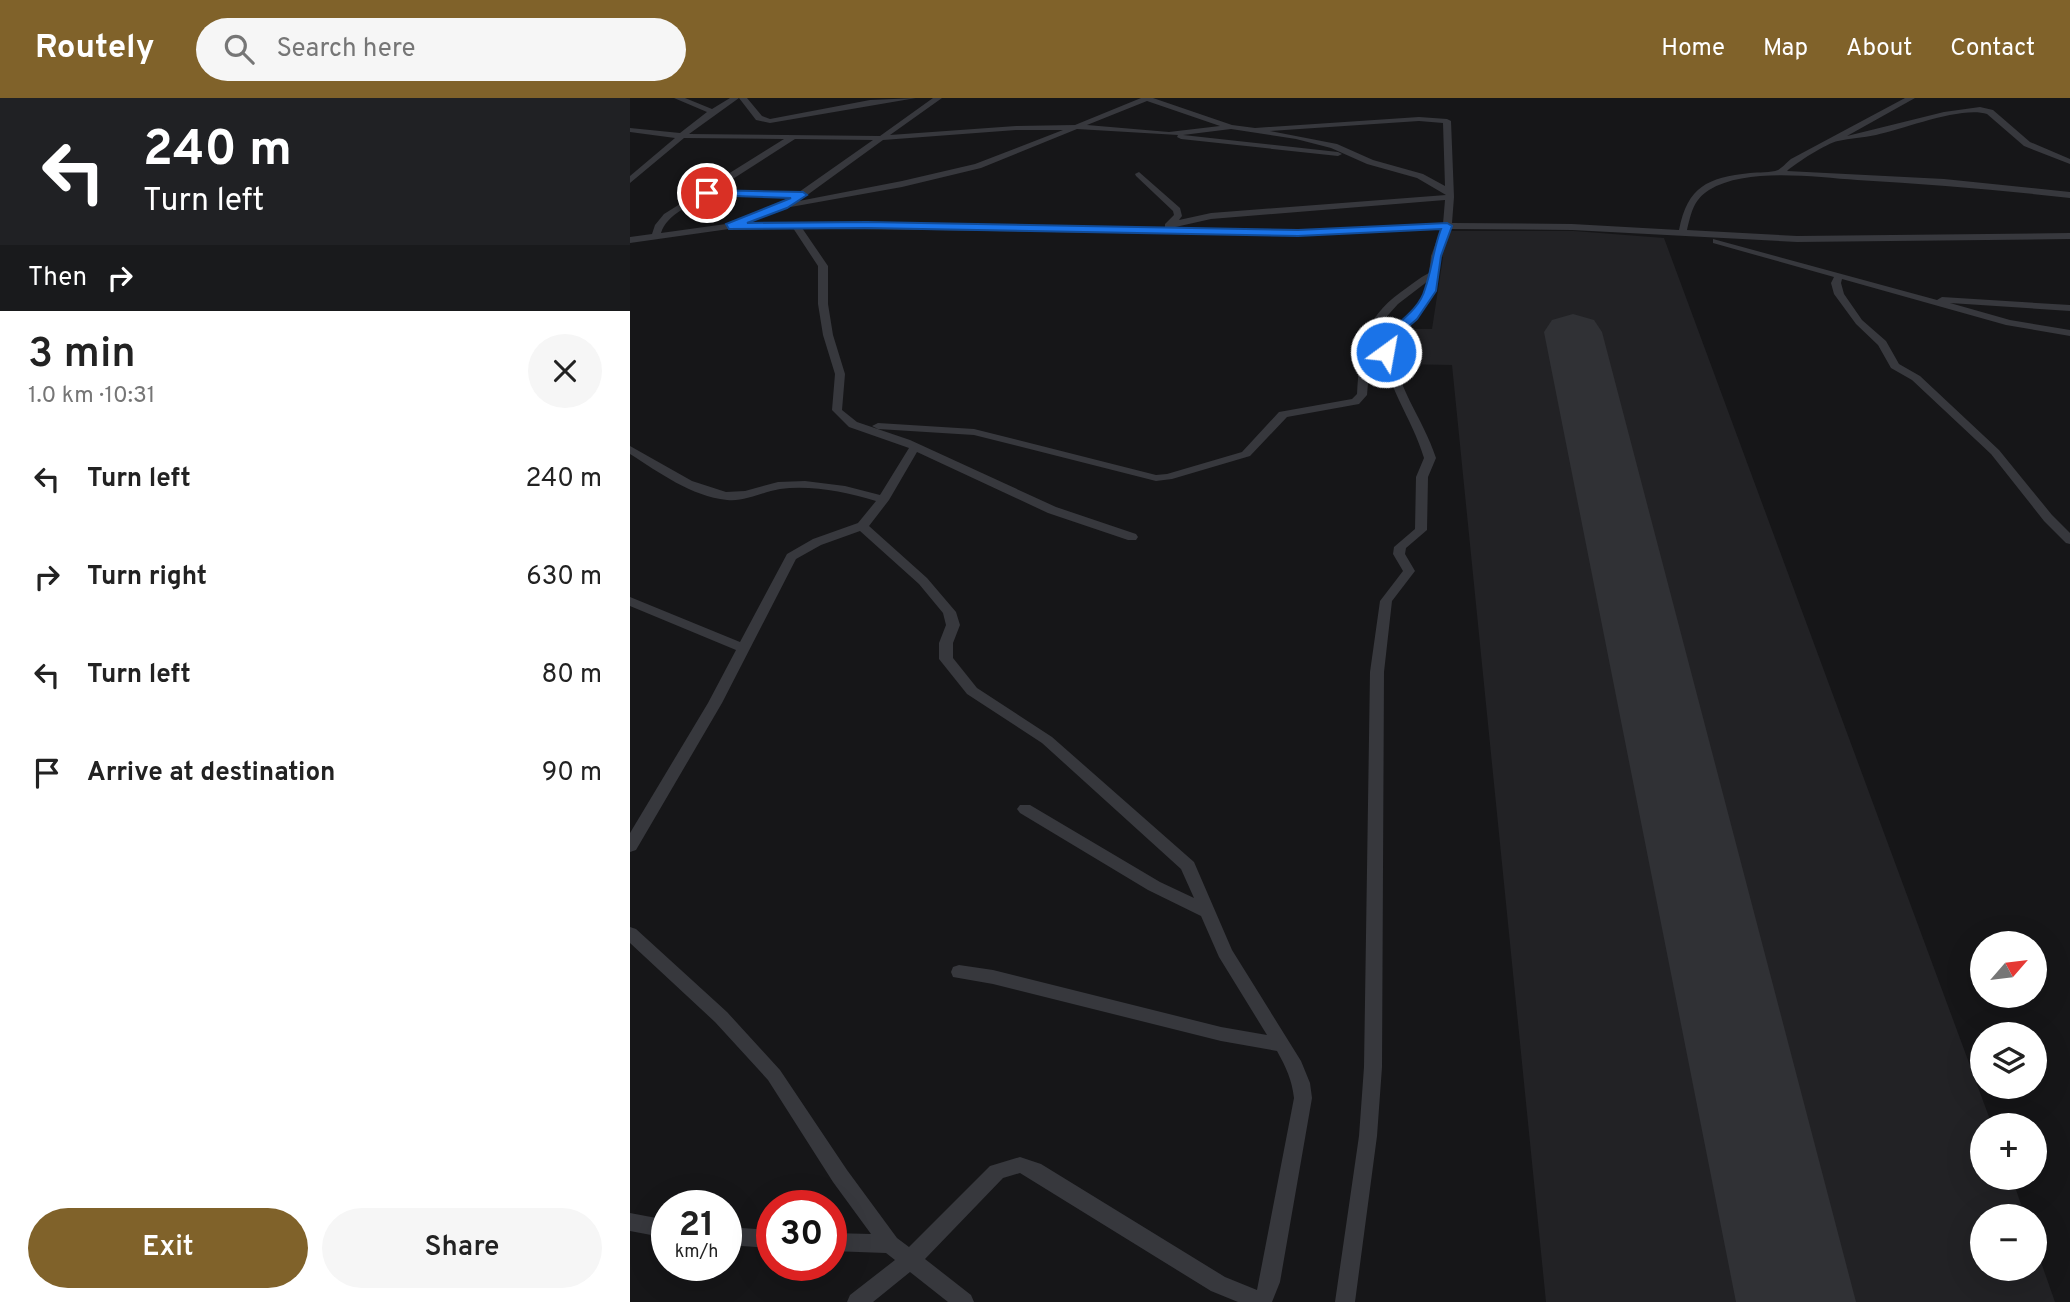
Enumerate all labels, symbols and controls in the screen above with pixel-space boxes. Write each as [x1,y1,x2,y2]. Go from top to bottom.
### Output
search box [196,18,686,81]
text: Routely [35,28,154,70]
icon: search [220,30,258,68]
text: Search here [276,33,415,66]
text: Home [1661,34,1725,64]
text: Map [1763,34,1808,64]
text: About [1846,34,1912,64]
text: Contact [1950,34,2035,64]
text: 240 m [143,121,292,183]
icon: left [28,126,119,217]
pin [677,163,737,223]
icon: arrive [688,174,726,212]
text: Turn left [143,182,264,222]
icon: right [101,259,139,297]
text: Then [28,262,87,295]
position arrow [1349,315,1423,389]
text: 3 min [28,329,136,382]
button: close [528,334,602,408]
text: 1.0 km · 10:31 [28,382,155,411]
icon: left [28,460,66,498]
text: Turn left [87,463,191,496]
text: 240 m [525,463,602,496]
icon: right [28,558,66,596]
text: Turn right [87,561,207,594]
text: 630 m [526,561,602,594]
icon: left [28,656,66,694]
text: Turn left [87,659,191,692]
text: 80 m [542,659,602,692]
icon: arrive [28,754,66,792]
text: Arrive at destination [87,757,335,790]
text: 90 m [542,757,602,790]
north arrow [1970,931,2048,1008]
map controls [1970,931,2047,1281]
button: layers [1970,1022,2047,1099]
button: + [1970,1113,2047,1190]
speed limit sign: 30 [756,1190,847,1281]
text: 21 [679,1204,714,1248]
button: − [1970,1204,2047,1281]
button: Exit [28,1208,308,1288]
button: Share [322,1208,602,1288]
text: km/h [675,1241,718,1264]

